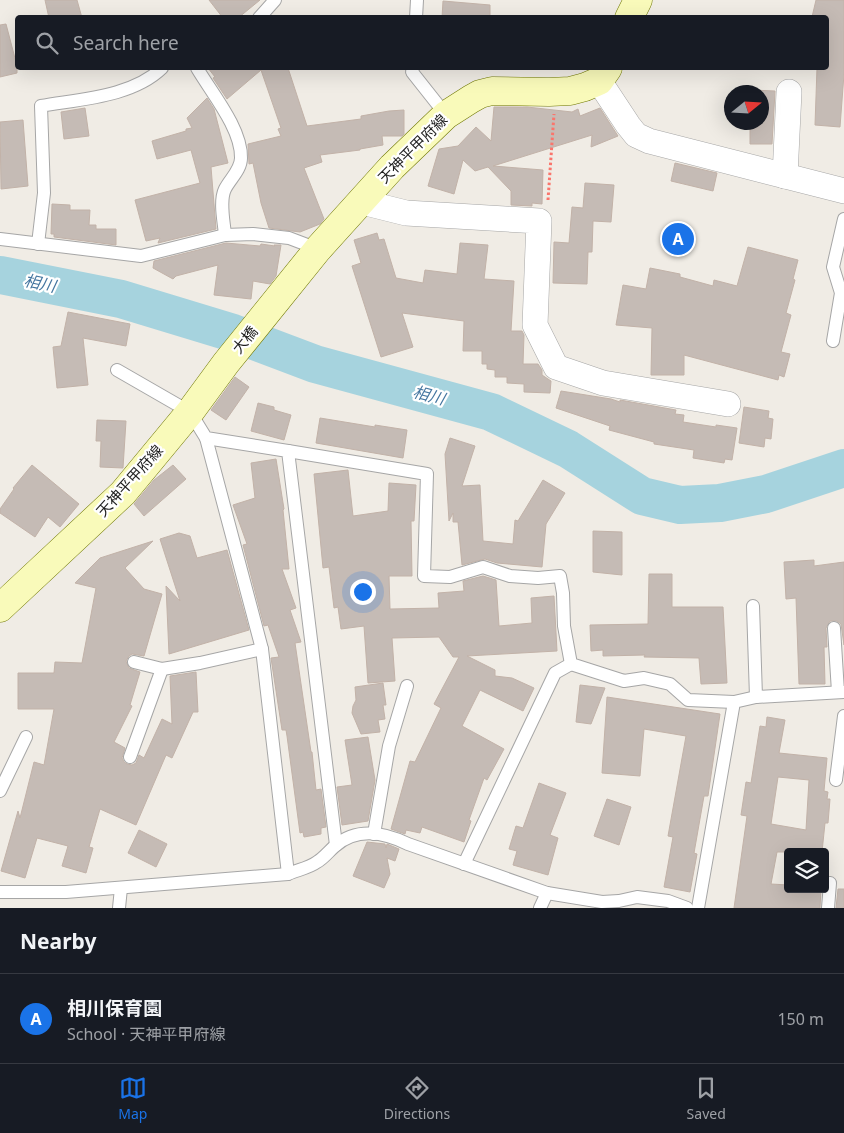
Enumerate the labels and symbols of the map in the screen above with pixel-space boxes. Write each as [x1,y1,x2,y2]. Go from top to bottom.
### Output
north arrow [724,85,769,130]
street label: 天神平甲府線 [373,109,451,187]
pin: A [662,220,694,258]
water label: 相川 [22,269,60,297]
street label: 大橋 [227,321,261,357]
water label: 相川 [411,380,449,410]
street label: 天神平甲府線 [92,440,167,520]
your location [350,579,376,605]

